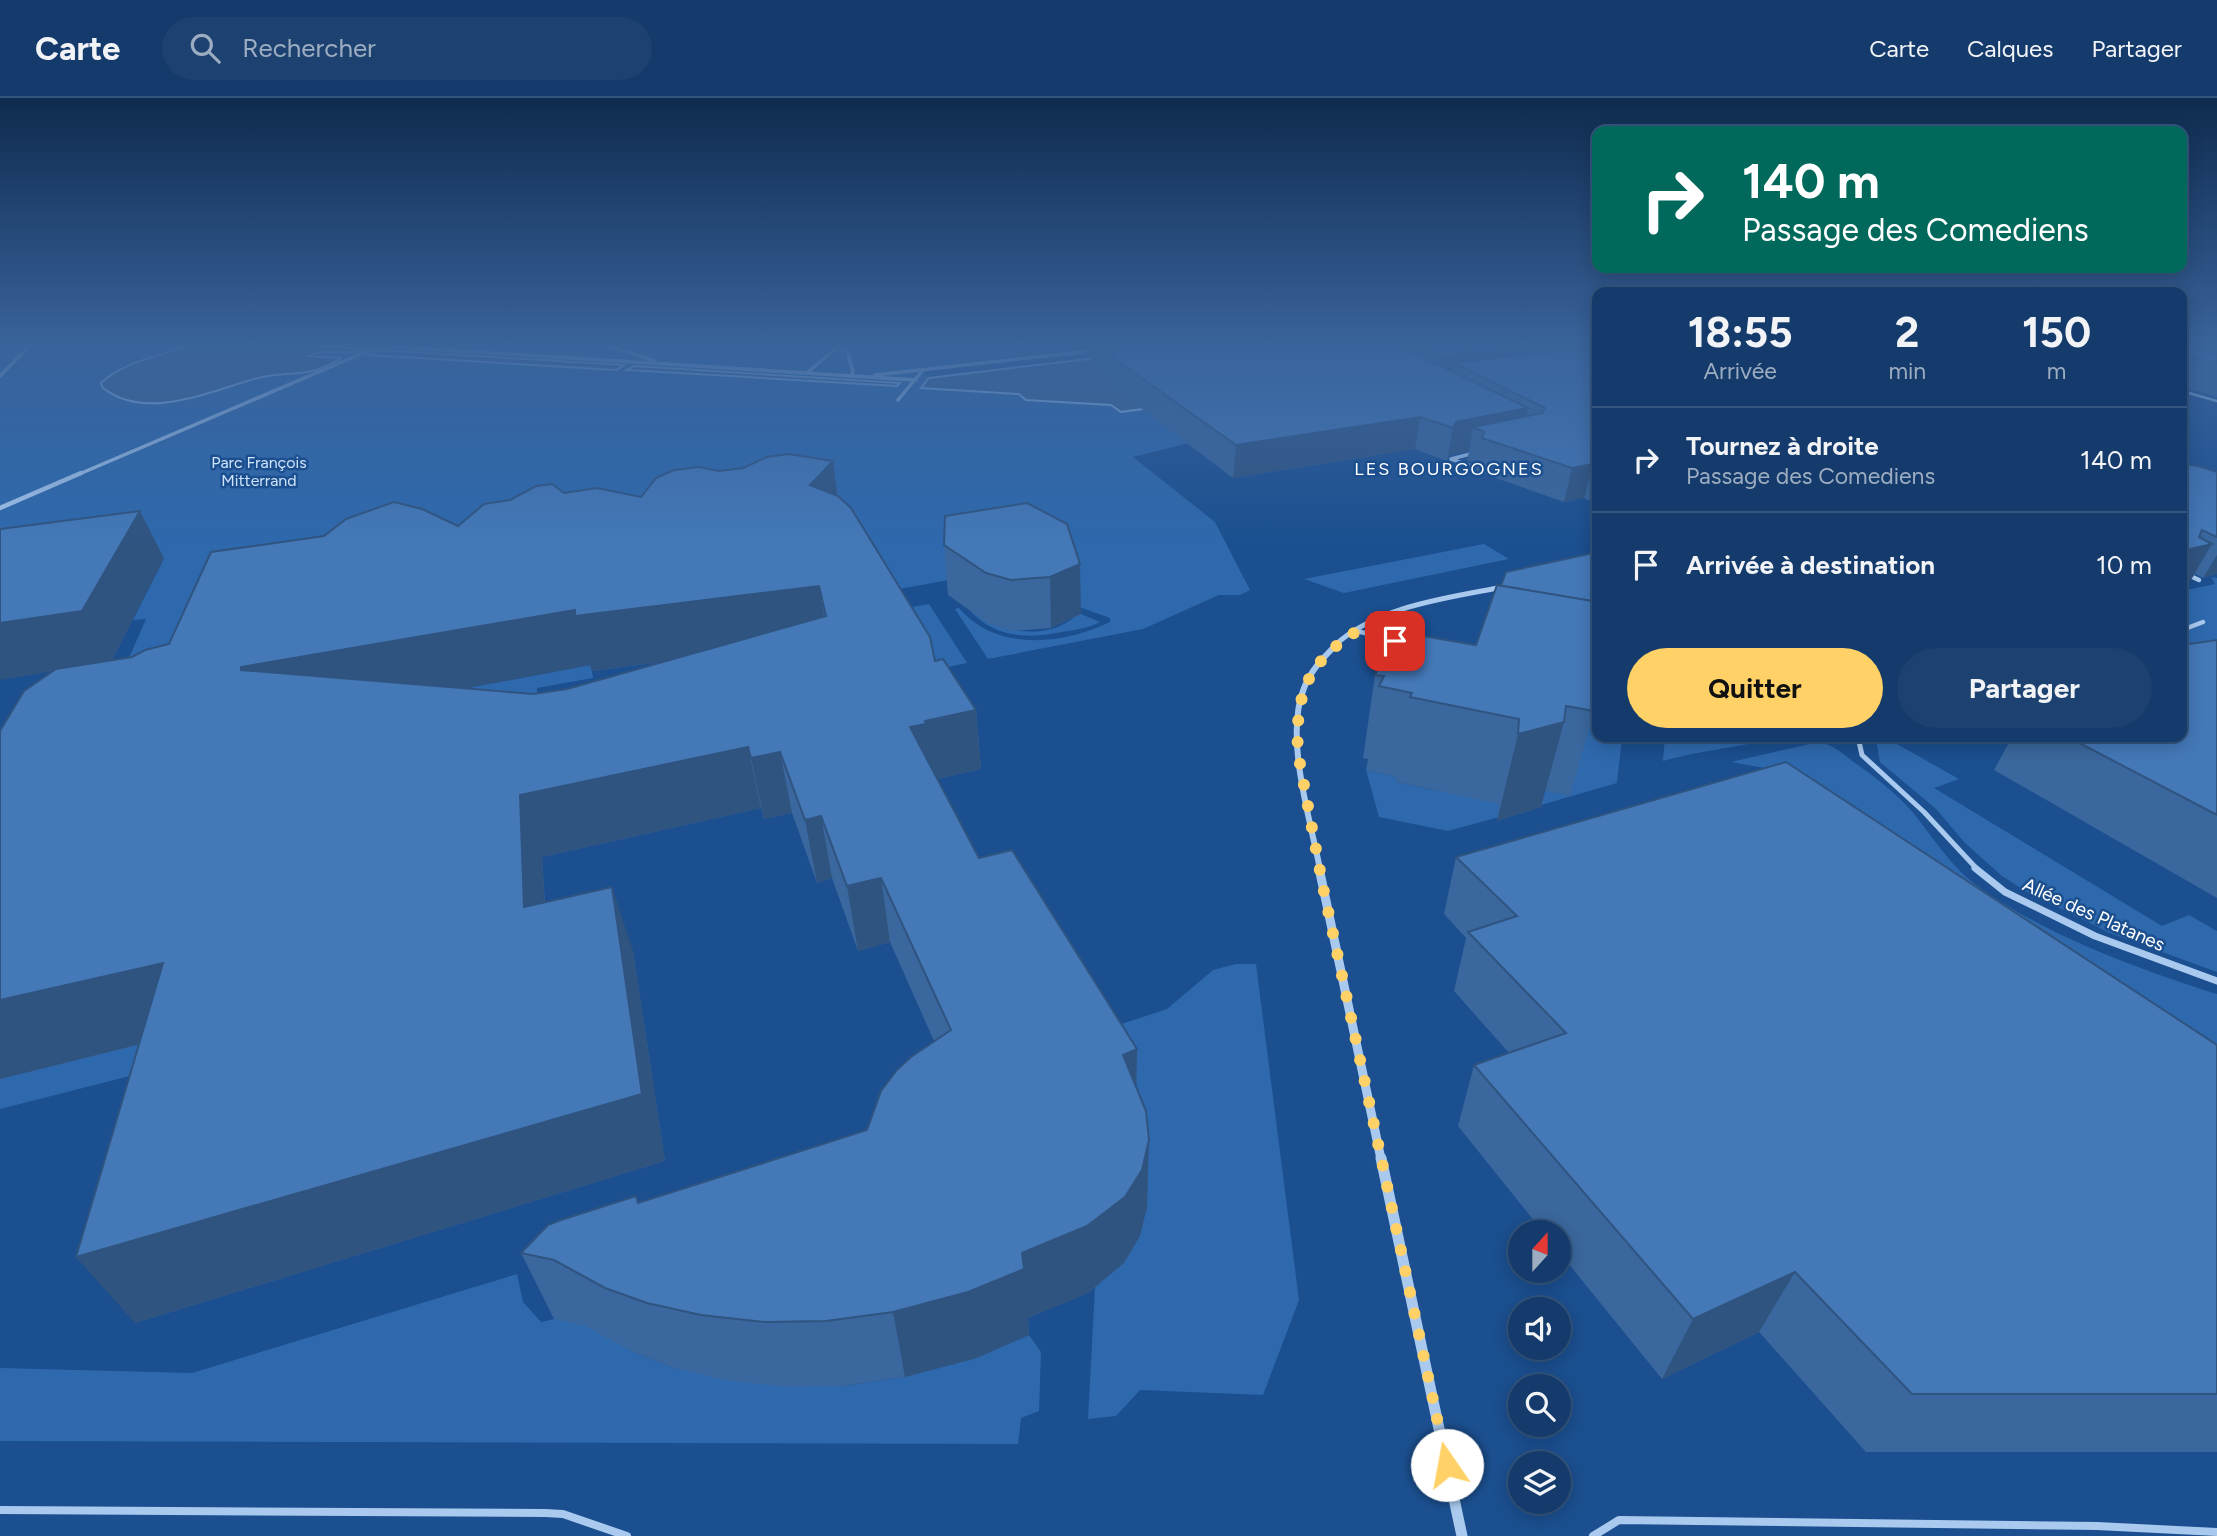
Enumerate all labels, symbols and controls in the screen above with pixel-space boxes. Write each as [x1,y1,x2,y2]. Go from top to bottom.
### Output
search box [162,17,652,80]
text: Carte [35,29,120,68]
icon: search [186,29,224,67]
text: Rechercher [242,32,376,64]
text: Carte [1869,34,1929,63]
text: Calques [1967,34,2053,63]
text: Partager [2091,34,2182,63]
text: 140 m [1742,151,1880,210]
icon: right [1627,154,1718,245]
text: Passage des Comediens [1742,211,2089,249]
text: 18:55 [1688,307,1793,358]
text: 2 [1895,307,1919,358]
text: 150 [2022,307,2091,358]
text: Arrivée [1704,357,1777,385]
text: min [1888,357,1926,385]
text: m [2047,357,2066,385]
text: Tournez à droite [1686,430,1879,462]
icon: right [1627,441,1665,479]
text: 140 m [2080,444,2152,476]
park label: Parc François Mitterrand [211,453,307,490]
district label: LES BOURGOGNES [1354,458,1544,480]
text: Passage des Comediens [1686,462,1935,490]
icon: arrive [1627,546,1665,584]
text: Arrivée à destination [1686,549,1935,581]
text: 10 m [2096,549,2152,581]
pin [1365,611,1425,671]
icon: arrive [1376,622,1414,660]
button: Quitter [1627,648,1883,728]
button: Partager [1897,648,2152,728]
street label: Allée des Platanes [2019,873,2169,956]
north arrow [1508,1220,1572,1283]
map controls [1508,1220,1571,1514]
button: sound [1508,1297,1571,1360]
button: search [1508,1374,1571,1437]
position arrow [1410,1428,1484,1502]
button: layers [1508,1451,1571,1514]

